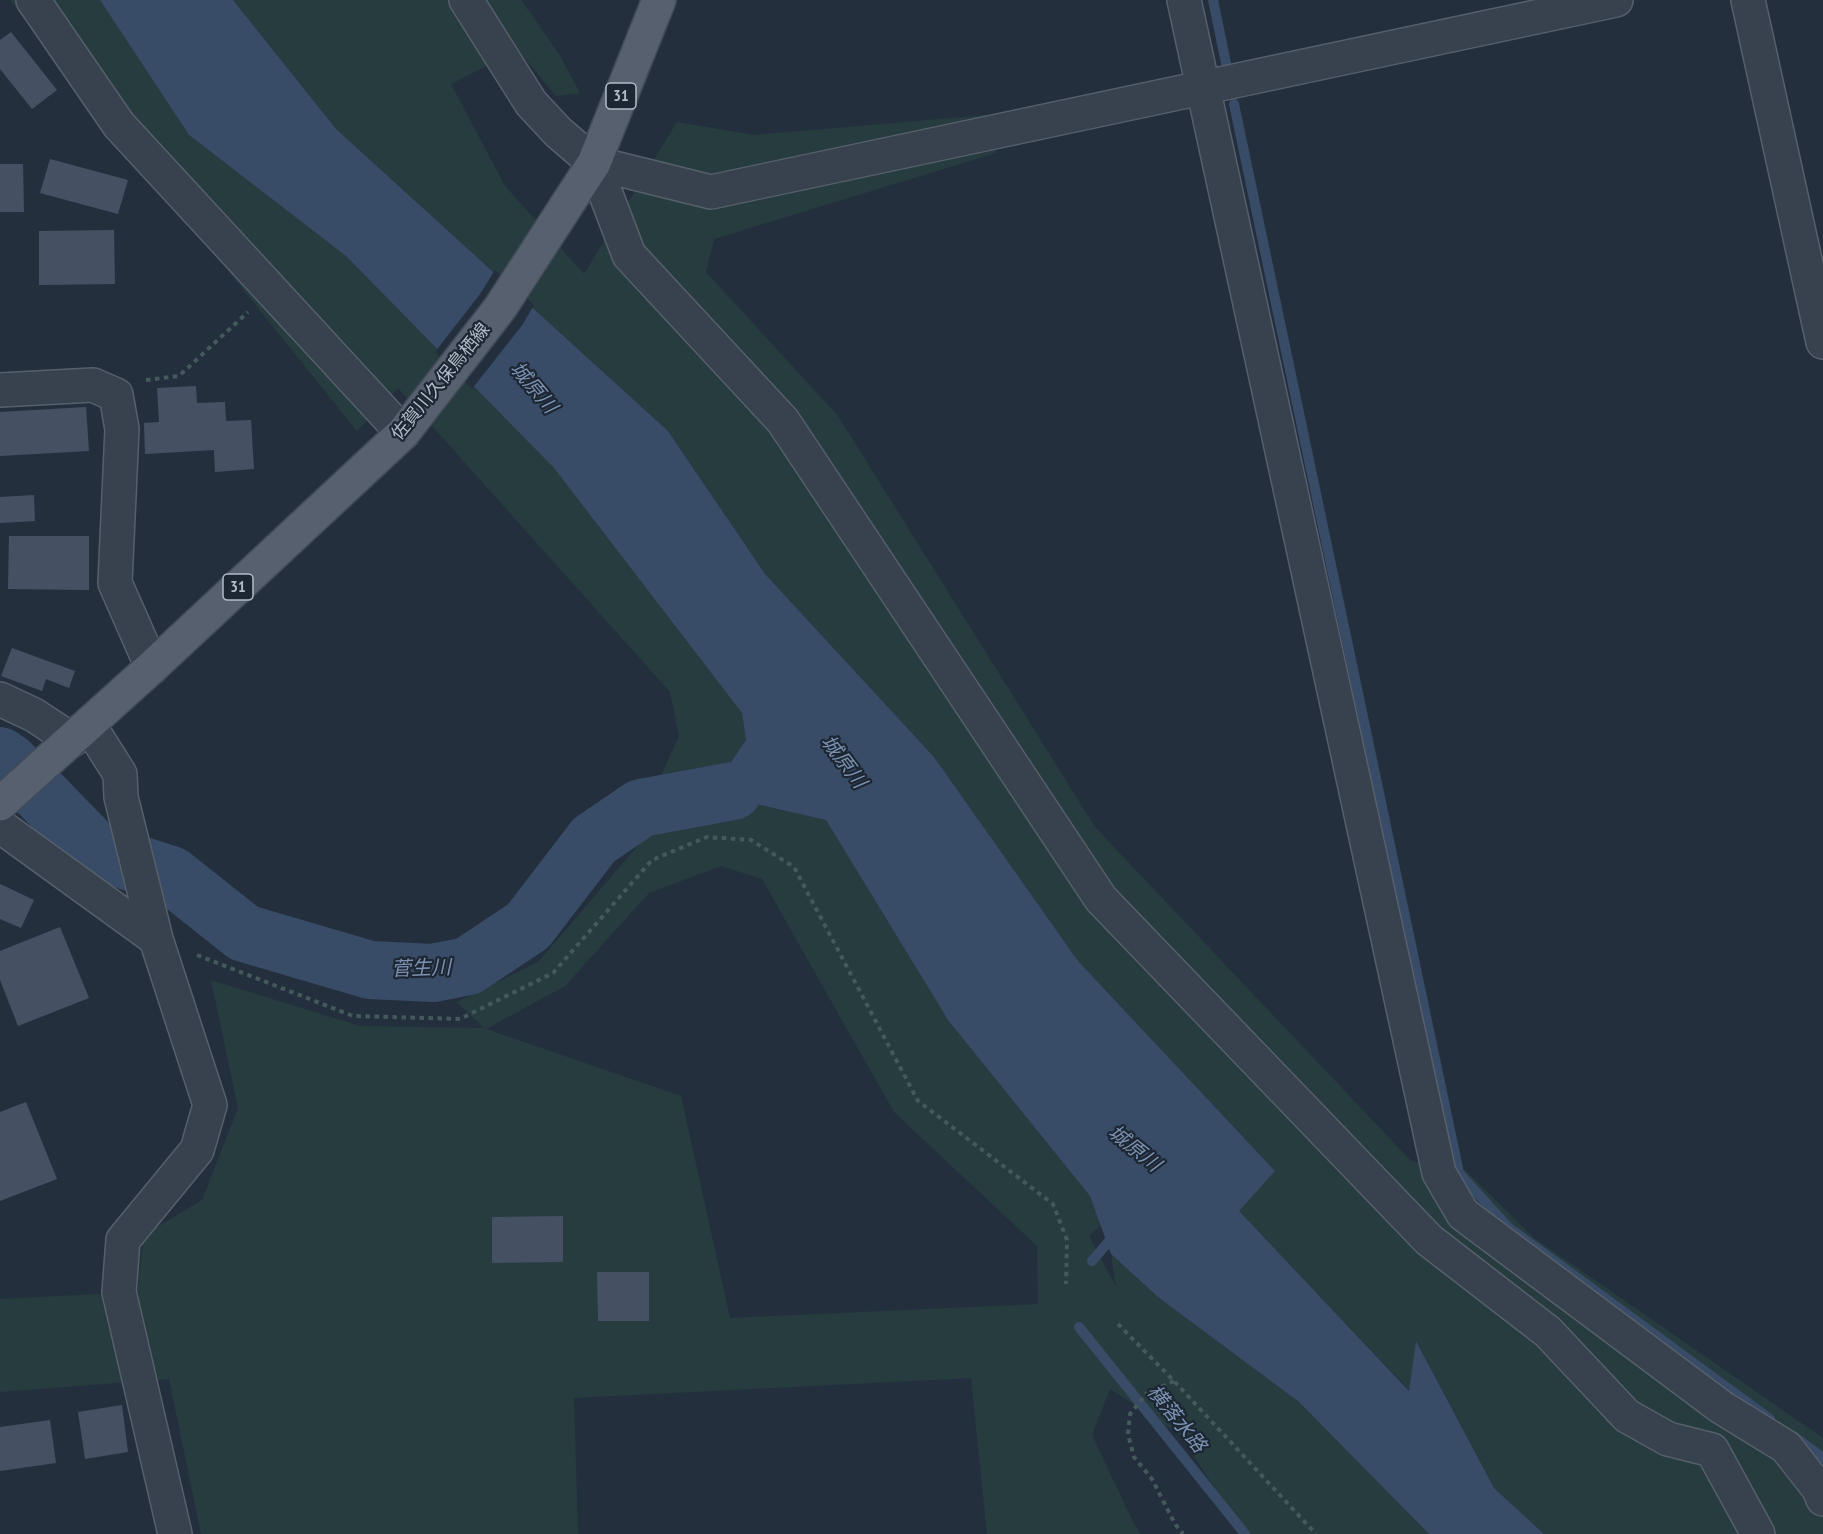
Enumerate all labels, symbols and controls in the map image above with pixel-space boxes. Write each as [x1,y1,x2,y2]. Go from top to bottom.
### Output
road number: 31 [606,83,636,109]
street label: 佐賀川久保鳥栖線 [387,319,495,445]
water label: 城原川 [505,357,561,419]
road number: 31 [223,574,253,600]
water label: 城原川 [815,731,871,793]
water label: 菅生川 [391,956,451,982]
water label: 城原川 [1103,1121,1165,1177]
water label: 横落水路 [1142,1380,1210,1458]

